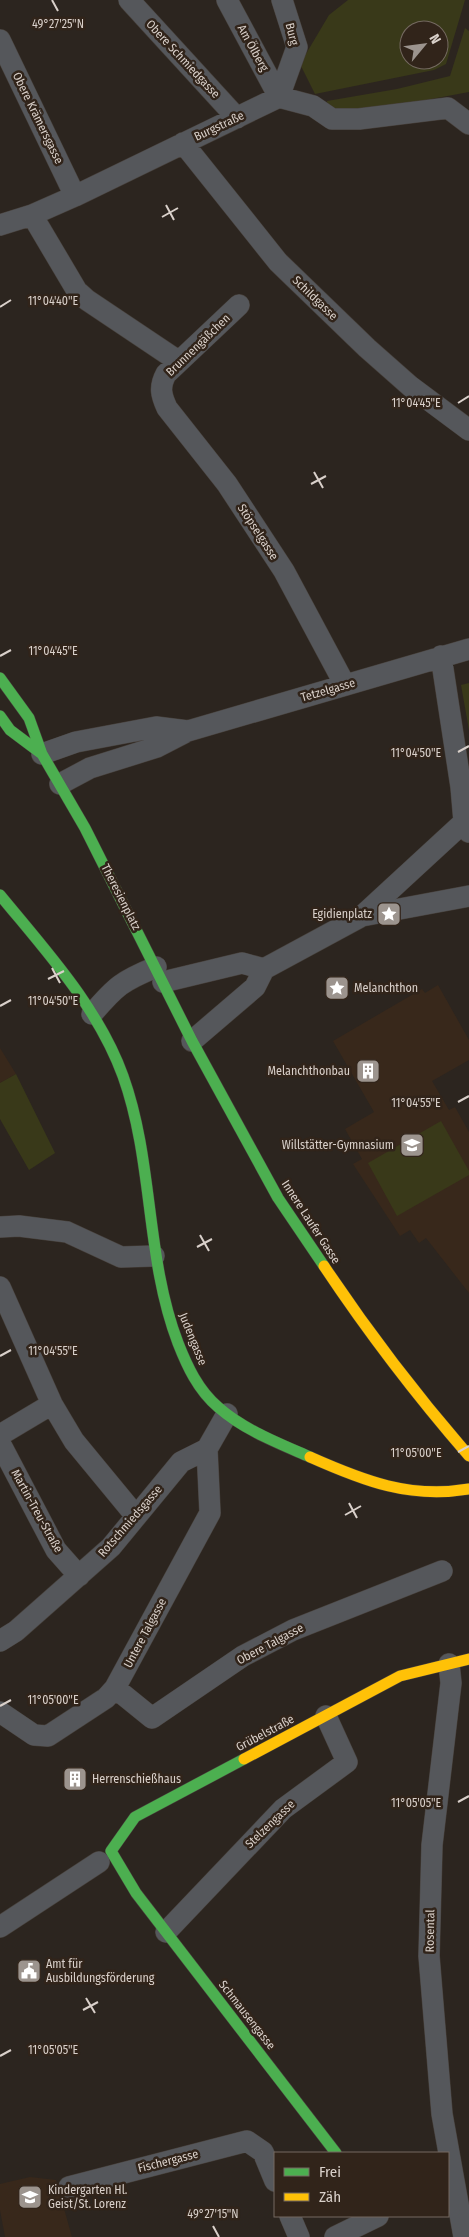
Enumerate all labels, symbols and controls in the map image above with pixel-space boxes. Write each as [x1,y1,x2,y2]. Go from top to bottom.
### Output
text: 49°27'25"N [32,17,84,31]
street label: Obere Schmiedgasse [143,17,223,101]
north arrow [399,20,449,70]
street label: Am Ölberg [235,21,273,74]
street label: Burg [282,21,302,47]
text: N [425,31,444,47]
street label: Obere Krämersgasse [10,70,66,166]
street label: Burgstraße [192,108,246,144]
street label: Schildgasse [290,273,340,323]
text: 11°04'40"E [28,294,79,308]
street label: Brunnengäßchen [163,311,233,379]
text: 11°04'45"E [391,396,441,410]
street label: Stöpselgasse [235,501,281,563]
text: 11°04'45"E [28,644,78,658]
street label: Tetzelgasse [299,676,357,704]
text: 11°04'50"E [391,746,442,760]
street label: Theresienplatz [98,862,144,932]
place icon: Egidienplatz [376,901,402,927]
place label: Egidienplatz [312,907,372,921]
place icon: Melanchthon [324,975,350,1001]
place label: Melanchthon [354,981,418,995]
text: 11°04'50"E [28,994,79,1008]
building icon: Melanchthonbau [355,1058,381,1084]
place label: Melanchthonbau [267,1064,350,1078]
text: 11°04'55"E [391,1096,441,1110]
school or university icon: Willstätter-Gymnasium [399,1132,425,1158]
place label: Willstätter-Gymnasium [282,1138,394,1152]
street label: Innere Laufer Gasse [279,1178,343,1267]
street label: Judengasse [176,1311,210,1367]
text: 11°04'55"E [28,1344,78,1358]
text: 11°05'00"E [390,1446,442,1460]
street label: Martin-Treu-Straße [8,1467,66,1555]
street label: Rotschmiedsgasse [95,1482,165,1560]
street label: Untere Talgasse [121,1596,169,1670]
street label: Obere Talgasse [234,1621,306,1667]
text: 11°05'00"E [27,1693,79,1707]
street label: Grübelstraße [233,1712,297,1754]
building icon: Herrenschießhaus [62,1766,88,1792]
place label: Herrenschießhaus [92,1772,181,1786]
text: 11°05'05"E [391,1796,441,1810]
street label: Stelzengasse [242,1797,298,1851]
street label: Rosental [423,1909,437,1953]
place label: Amt für Ausbildungsförderung [46,1957,155,1985]
public building icon: Amt für Ausbildungsförderung [16,1958,42,1984]
street label: Schmausengasse [216,1978,278,2052]
text: 11°05'05"E [28,2043,78,2057]
street label: Fischergasse [136,2147,200,2175]
legend [274,2152,449,2217]
text: Frei [319,2163,341,2181]
place label: Kindergarten Hl. Geist/St. Lorenz [48,2183,128,2211]
school or university icon: Kindergarten Hl. Geist/St. Lorenz [17,2184,43,2210]
text: Zäh [319,2188,341,2206]
text: 49°27'15"N [187,2207,239,2221]

